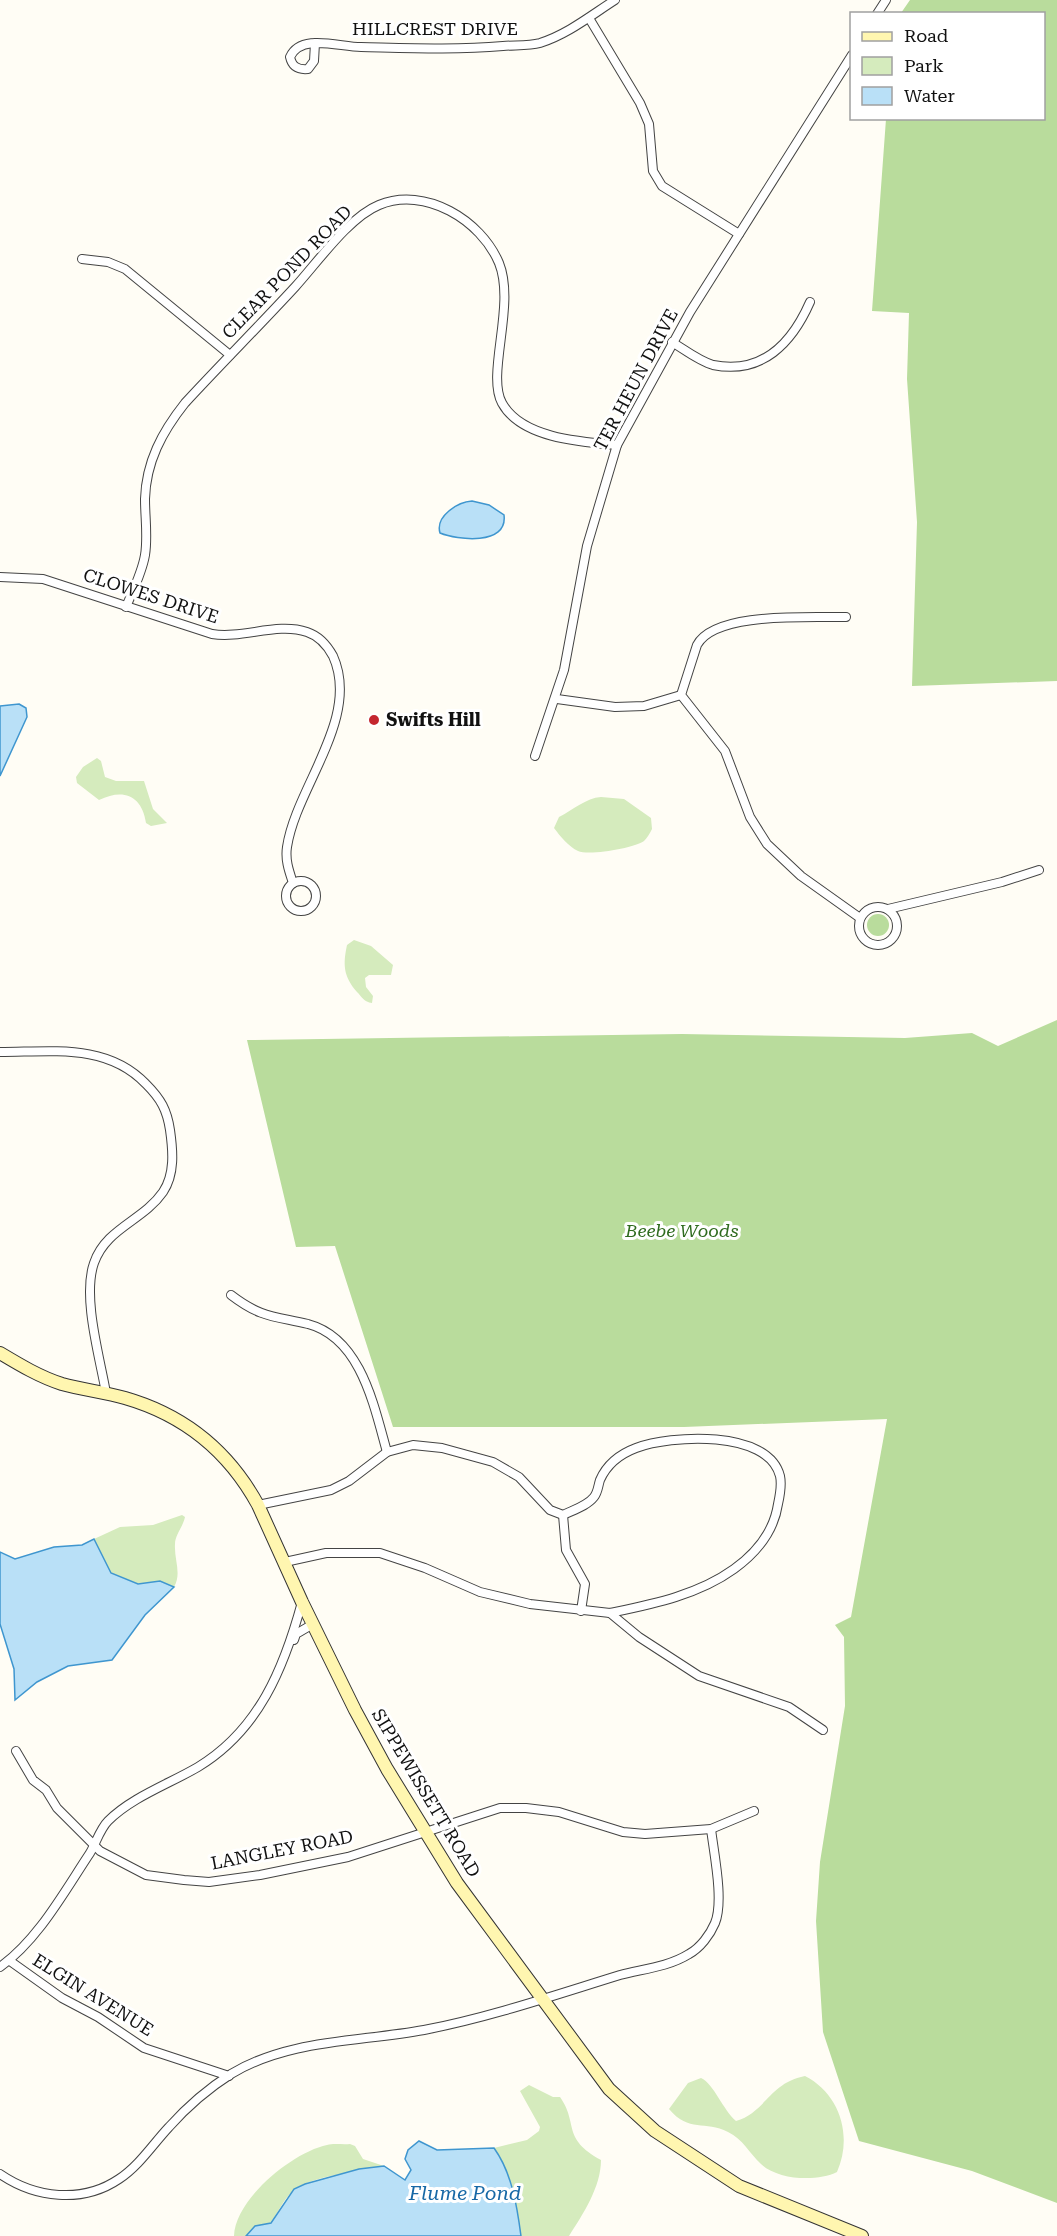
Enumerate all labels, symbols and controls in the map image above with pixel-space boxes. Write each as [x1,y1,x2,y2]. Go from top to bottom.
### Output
legend [850,12,1045,120]
street label: HILLCREST DRIVE [352,18,518,39]
text: Road [904,25,949,46]
text: Park [904,55,944,76]
text: Water [904,85,955,106]
street label: CLEAR POND ROAD [218,201,356,343]
street label: TER HEUN DRIVE [589,305,682,454]
street label: CLOWES DRIVE [81,564,221,627]
place label: Swifts Hill [386,709,481,730]
marker: Swifts Hill [367,713,381,727]
park label: Beebe Woods [624,1220,739,1241]
street label: SIPPEWISSETT ROAD [368,1705,485,1881]
street label: LANGLEY ROAD [209,1825,355,1874]
street label: ELGIN AVENUE [29,1949,158,2040]
water label: Flume Pond [408,2181,521,2205]

